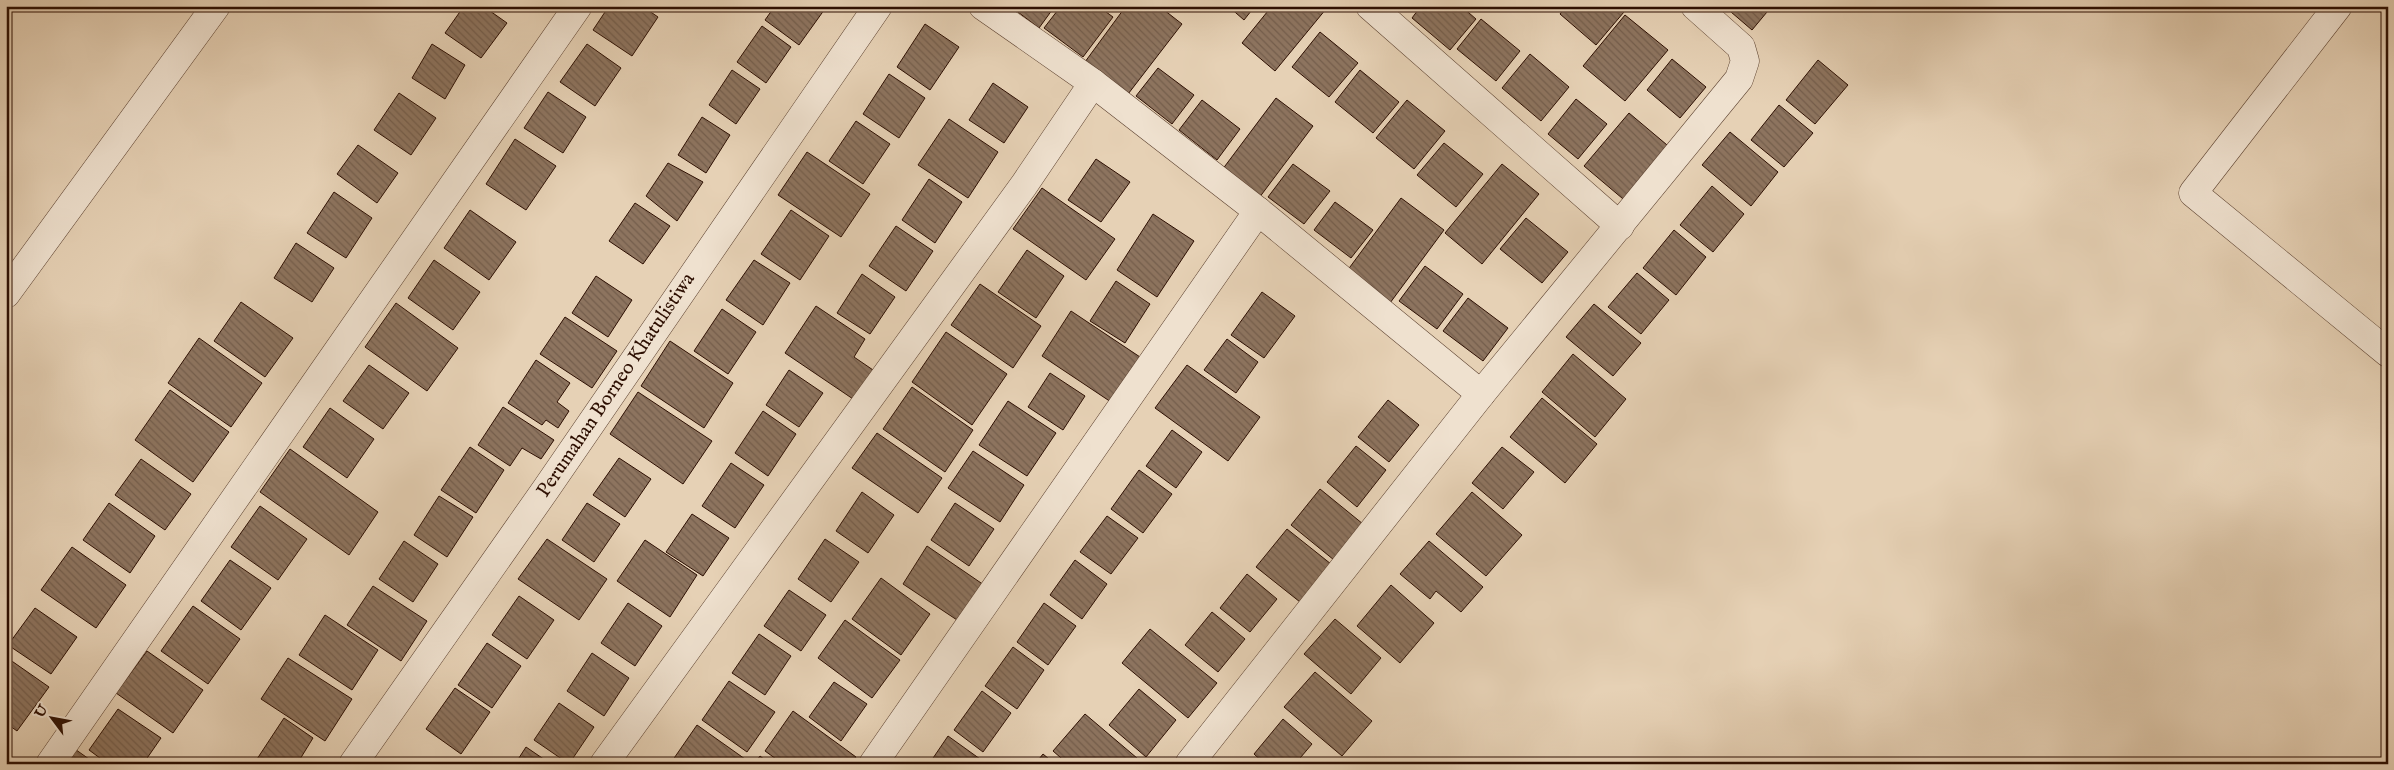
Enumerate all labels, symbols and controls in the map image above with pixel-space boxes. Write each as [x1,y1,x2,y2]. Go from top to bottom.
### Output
street label: Perumahan Borneo Khatulistiwa [531,268,701,502]
north arrow [28,692,78,742]
text: U [31,701,53,722]

